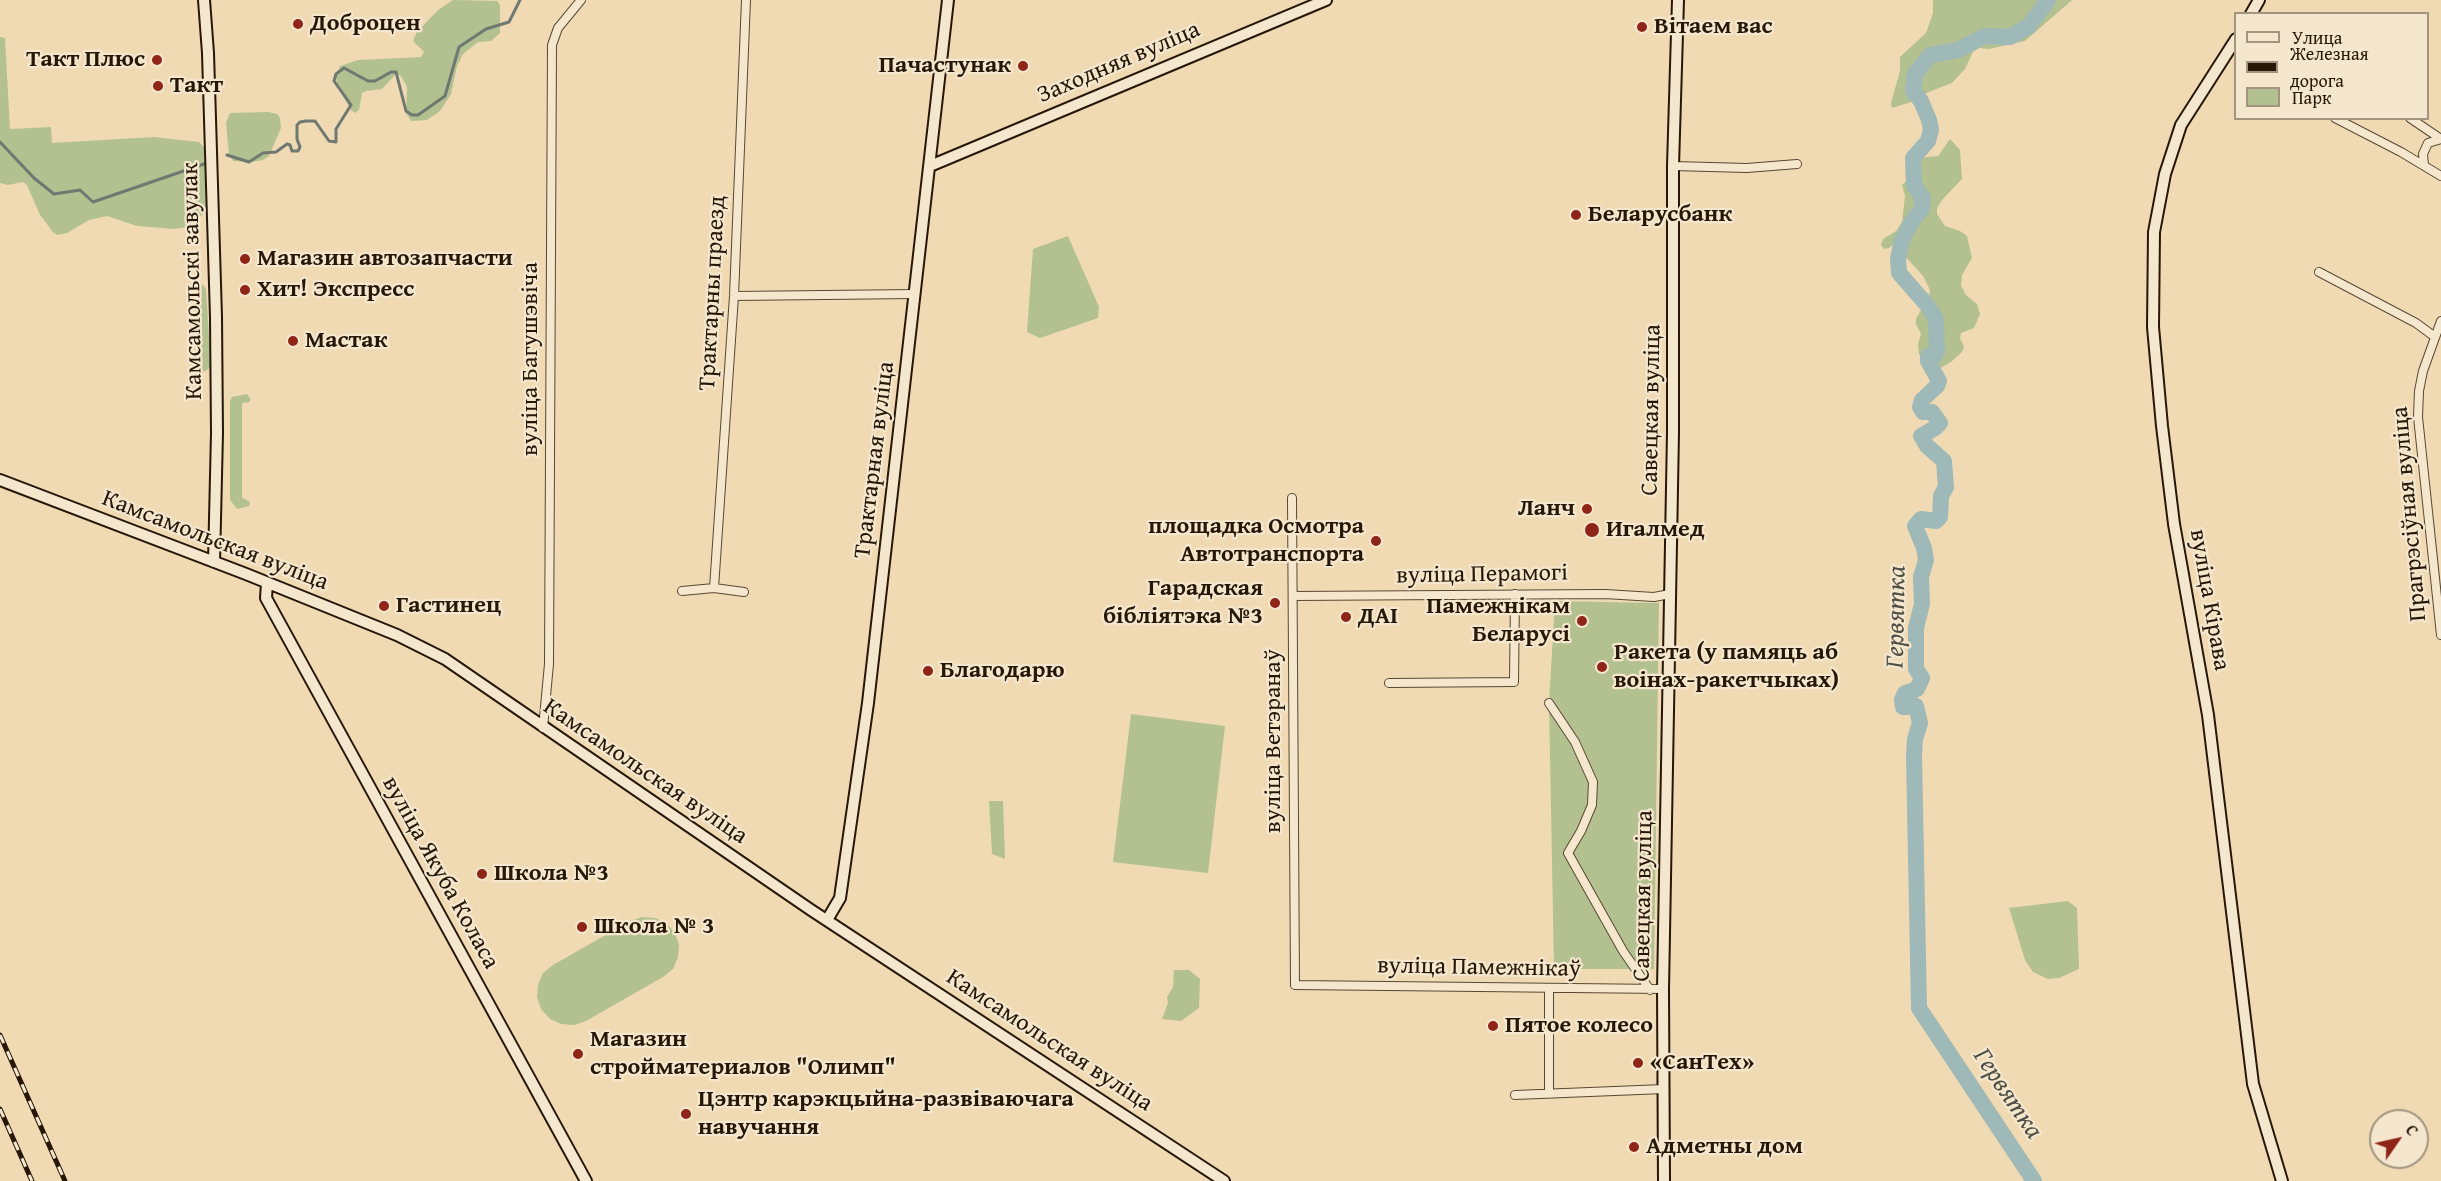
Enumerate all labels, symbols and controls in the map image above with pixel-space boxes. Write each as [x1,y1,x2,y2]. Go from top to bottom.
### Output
place label: Доброцен [310,10,421,38]
legend [2234,12,2429,120]
place label: Вітаем вас [1654,13,1773,41]
street label: Заходняя вуліца [1033,16,1205,110]
marker: Доброцен [291,17,305,31]
marker: Вітаем вас [1635,20,1649,34]
text: Улица [2292,24,2342,51]
text: Железная дорога [2290,40,2369,94]
place label: Такт Плюс [26,46,145,74]
place label: Пачастунак [879,52,1011,80]
marker: Такт Плюс [150,53,164,67]
marker: Пачастунак [1016,59,1030,73]
place label: Такт [170,72,223,100]
marker: Такт [151,79,165,93]
text: Парк [2292,84,2331,111]
street label: Камсамольскі завулак [177,162,209,400]
street label: Трактарны праезд [694,195,732,391]
place label: Беларусбанк [1588,201,1732,229]
marker: Беларусбанк [1569,208,1583,222]
place label: Магазин автозапчасти [257,245,513,273]
marker: Магазин автозапчасти [238,252,252,266]
street label: вуліца Багушэвіча [517,262,545,456]
place label: Хит! Экспресс [257,276,414,304]
marker: Хит! Экспресс [238,283,252,297]
street label: Савецкая вуліца [1636,324,1668,496]
place label: Мастак [305,327,387,355]
marker: Мастак [286,334,300,348]
street label: Трактарная вуліца [849,360,901,560]
street label: Прагрэсіўная вуліца [2386,405,2434,623]
street label: Камсамольская вуліца [98,484,332,598]
place label: Ланч [1518,495,1575,523]
marker: Ланч [1580,502,1594,516]
place label: площадка Осмотра Автотранспорта [1148,513,1364,569]
place label: Игалмед [1606,516,1705,544]
marker: Игалмед [1583,521,1601,539]
street label: вуліца Кірава [2182,527,2236,673]
marker: площадка Осмотра Автотранспорта [1369,534,1383,548]
street label: вуліца Перамогі [1396,559,1568,591]
water label: Гервятка [1881,565,1913,669]
place label: Гарадская бібліятэка №3 [1103,575,1263,631]
place label: Гастинец [396,592,501,620]
place label: Памежнікам Беларусі [1426,593,1570,649]
marker: Гарадская бібліятэка №3 [1268,596,1282,610]
marker: Гастинец [377,599,391,613]
place label: ДАІ [1358,603,1398,631]
marker: ДАІ [1339,610,1353,624]
marker: Памежнікам Беларусі [1575,614,1589,628]
place label: Ракета (у памяць аб воінах-ракетчыках) [1614,639,1839,695]
street label: вуліца Ветэранаў [1260,649,1288,833]
place label: Благодарю [940,657,1065,685]
marker: Ракета (у памяць аб воінах-ракетчыках) [1595,660,1609,674]
marker: Благодарю [921,664,935,678]
street label: Камсамольская вуліца [537,693,753,851]
street label: вуліца Якуба Коласа [375,772,505,974]
street label: Савецкая вуліца [1628,810,1660,982]
place label: Школа №3 [494,860,609,888]
marker: Школа №3 [475,867,489,881]
place label: Школа № 3 [594,913,714,941]
marker: Школа № 3 [575,920,589,934]
street label: вуліца Памежнікаў [1377,952,1581,984]
street label: Камсамольская вуліца [940,963,1158,1119]
place label: Пятое колесо [1505,1012,1653,1040]
marker: Пятое колесо [1486,1019,1500,1033]
place label: Магазин стройматериалов "Олимп" [590,1026,896,1082]
water label: Гервятка [1965,1043,2049,1145]
marker: Магазин стройматериалов "Олимп" [571,1047,585,1061]
place label: «СанТех» [1650,1049,1754,1077]
marker: «СанТех» [1631,1056,1645,1070]
place label: Цэнтр карэкцыйна-развіваючага навучання [698,1086,1074,1142]
marker: Цэнтр карэкцыйна-развіваючага навучання [679,1107,693,1121]
north arrow [2369,1109,2429,1169]
text: С [2400,1120,2425,1141]
place label: Адметны дом [1646,1133,1803,1161]
marker: Адметны дом [1627,1140,1641,1154]

